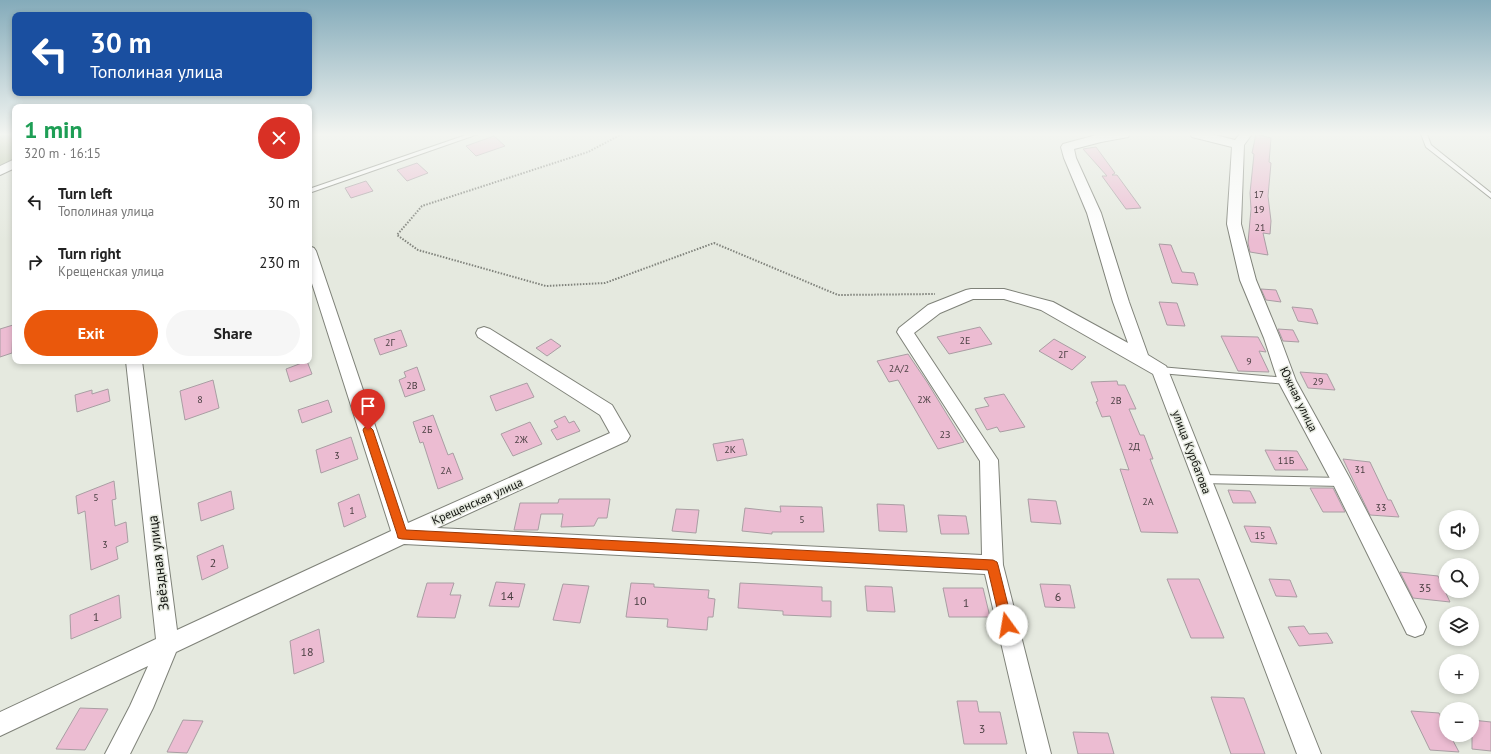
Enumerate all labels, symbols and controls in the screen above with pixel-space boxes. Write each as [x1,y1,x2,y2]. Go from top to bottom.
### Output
text: 30 m [90,24,151,61]
icon: left [24,28,76,80]
text: Тополиная улица [90,60,223,83]
text: 1 min [24,114,83,145]
button: close [258,117,300,159]
text: 320 m · 16:15 [24,145,101,162]
text: Turn left [58,184,112,203]
house number: 17 [1254,189,1264,200]
icon: left [24,191,46,213]
text: 30 m [267,193,300,212]
text: Тополиная улица [58,203,154,220]
house number: 19 [1254,203,1264,216]
house number: 21 [1255,221,1265,234]
text: Turn right [58,244,121,263]
icon: right [24,251,46,273]
text: 230 m [259,253,300,272]
text: Крещенская улица [58,263,164,280]
button: Exit [24,310,158,356]
button: Share [166,310,300,356]
house number: 2Е [960,334,970,347]
house number: 2Г [385,336,396,349]
house number: 2Г [1058,348,1069,361]
house number: 9 [1246,355,1252,368]
house number: 2А/2 [889,362,909,375]
street label: Южная улица [1277,364,1321,434]
house number: 29 [1313,375,1323,388]
house number: 2В [406,379,418,392]
pin [351,389,385,430]
house number: 8 [197,393,203,406]
house number: 2Ж [917,393,932,406]
house number: 2В [1110,394,1122,407]
icon: arrive [357,395,379,417]
street label: улица Курбатова [1169,408,1215,496]
house number: 2Б [422,423,433,436]
house number: 2З [940,428,950,441]
house number: 2Ж [514,433,529,446]
house number: 2Д [1128,440,1140,453]
house number: 2К [724,443,736,456]
house number: 3 [334,449,340,462]
house number: 11Б [1278,454,1295,467]
house number: 31 [1355,463,1365,476]
house number: 2А [440,464,452,477]
street label: Крещенская улица [429,474,525,528]
house number: 5 [93,491,99,504]
house number: 2А [1142,495,1154,508]
house number: 33 [1376,501,1386,514]
house number: 1 [349,504,355,517]
map controls [1439,510,1479,742]
button: sound [1439,510,1479,550]
house number: 5 [799,513,805,526]
street label: Звёздная улица [143,514,173,612]
house number: 15 [1255,529,1265,542]
house number: 3 [102,538,108,551]
house number: 2 [210,555,216,570]
button: search [1439,558,1479,598]
house number: 35 [1418,580,1432,595]
house number: 14 [500,588,514,603]
house number: 6 [1055,589,1061,604]
house number: 10 [633,593,647,608]
house number: 1 [963,595,969,610]
position arrow [986,604,1028,646]
button: layers [1439,606,1479,646]
house number: 1 [93,609,99,624]
house number: 18 [300,644,314,659]
button: + [1439,654,1479,694]
button: − [1439,702,1479,742]
house number: 3 [979,721,985,736]

